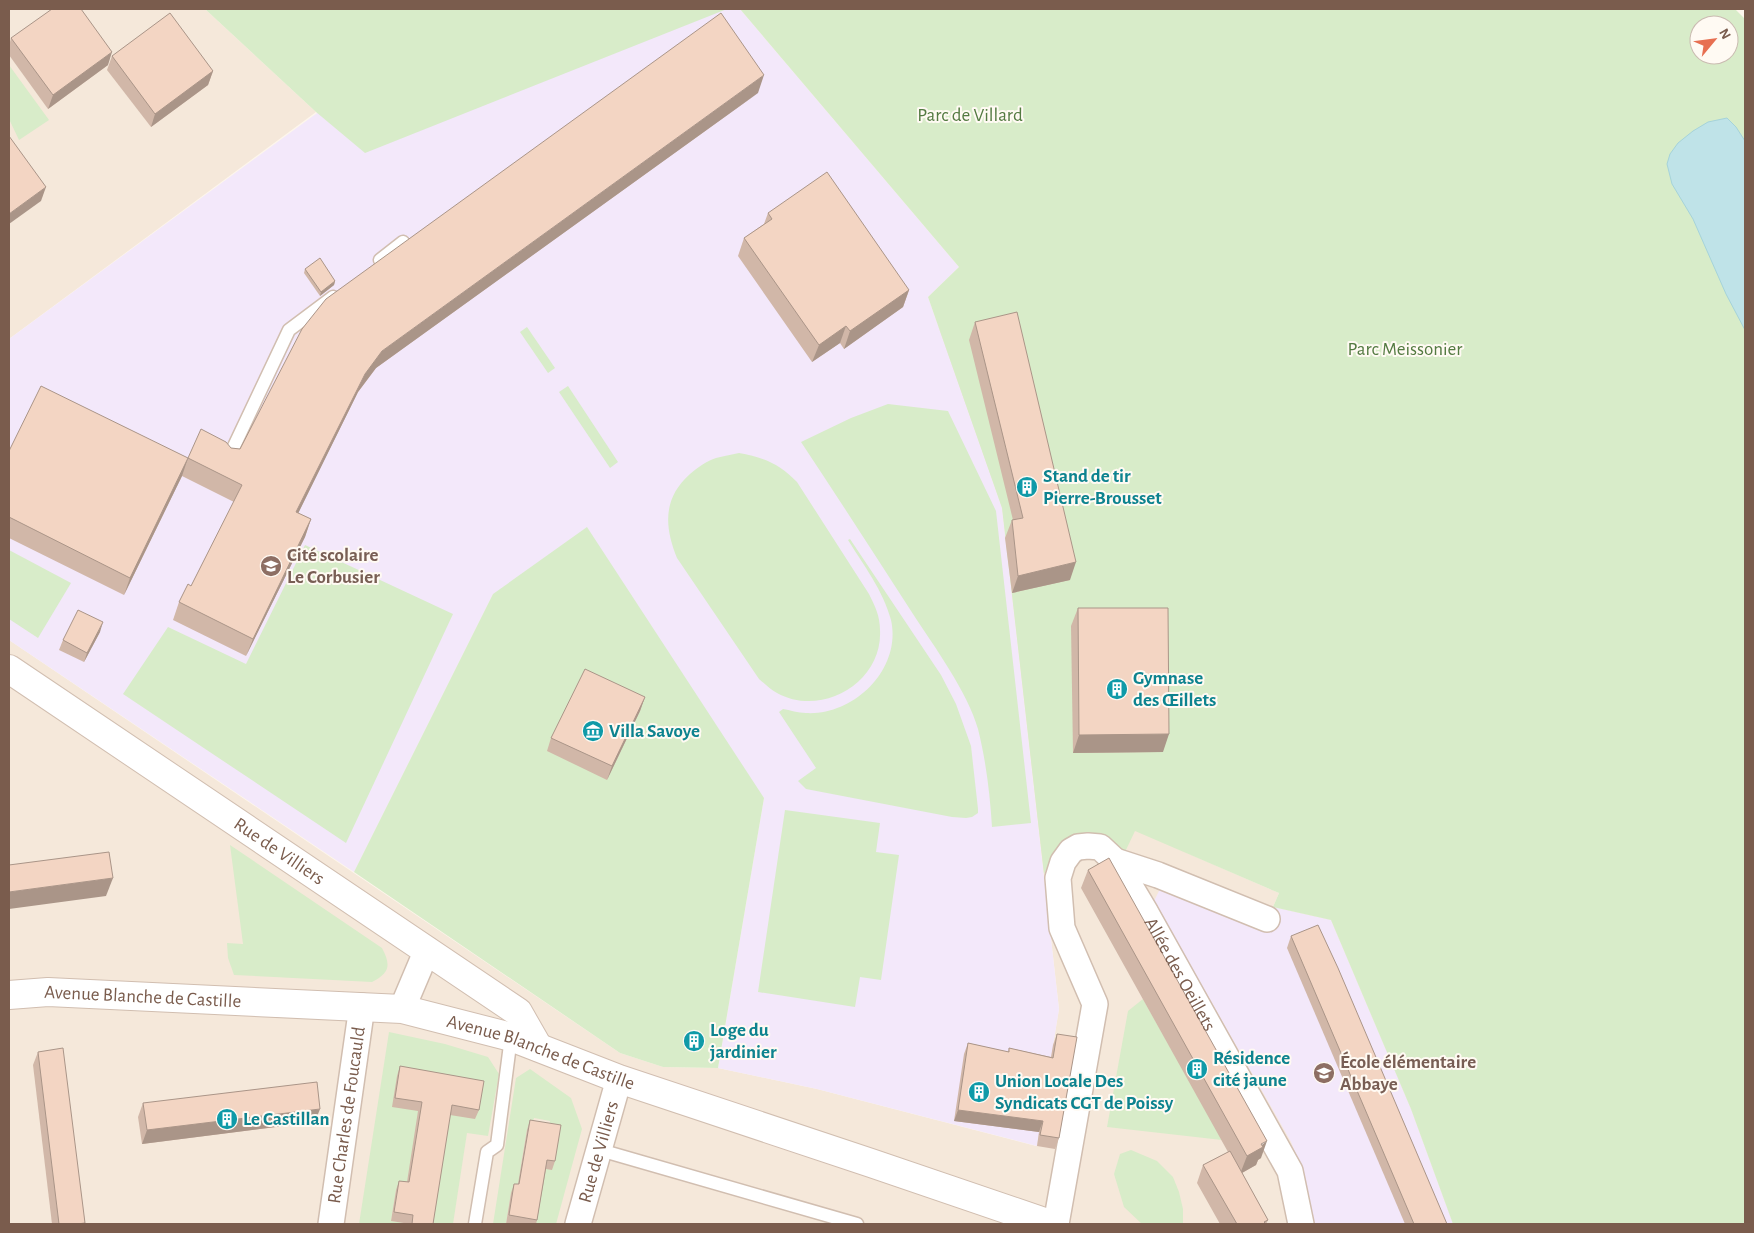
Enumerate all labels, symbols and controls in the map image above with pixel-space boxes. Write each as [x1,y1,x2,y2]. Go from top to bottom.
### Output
north arrow [1689,15,1739,65]
text: N [1716,27,1733,42]
park label: Parc de Villard [917,106,1023,125]
park label: Parc Meissonier [1347,340,1463,359]
place label: Stand de tir Pierre-Brousset [1043,467,1162,508]
building icon: Stand de tir Pierre-Brousset [1015,475,1039,499]
place label: Cité scolaire Le Corbusier [287,546,380,587]
school or university icon: Cité scolaire Le Corbusier [259,554,283,578]
place label: Gymnase des Œillets [1133,669,1216,710]
building icon: Gymnase des Œillets [1105,677,1129,701]
museum icon: Villa Savoye [581,719,605,743]
place label: Villa Savoye [609,722,700,741]
street label: Rue de Villiers [231,814,328,888]
street label: Allée des Oeillets [1141,914,1219,1034]
street label: Avenue Blanche de Castille [44,982,242,1011]
street label: Avenue Blanche de Castille [445,1011,637,1093]
place label: Loge du jardinier [710,1021,777,1062]
street label: Rue Charles de Foucauld [325,1025,368,1205]
building icon: Loge du jardinier [682,1029,706,1053]
place label: Résidence cité jaune [1213,1049,1290,1090]
place label: École élémentaire Abbaye [1340,1051,1476,1094]
building icon: Résidence cité jaune [1185,1057,1209,1081]
school or university icon: École élémentaire Abbaye [1312,1061,1336,1085]
place label: Union Locale Des Syndicats CGT de Poissy [995,1072,1174,1113]
building icon: Union Locale Des Syndicats CGT de Poissy [967,1080,991,1104]
street label: Rue de Villiers [575,1099,622,1205]
building icon: Le Castillan [215,1107,239,1131]
place label: Le Castillan [243,1110,330,1129]

